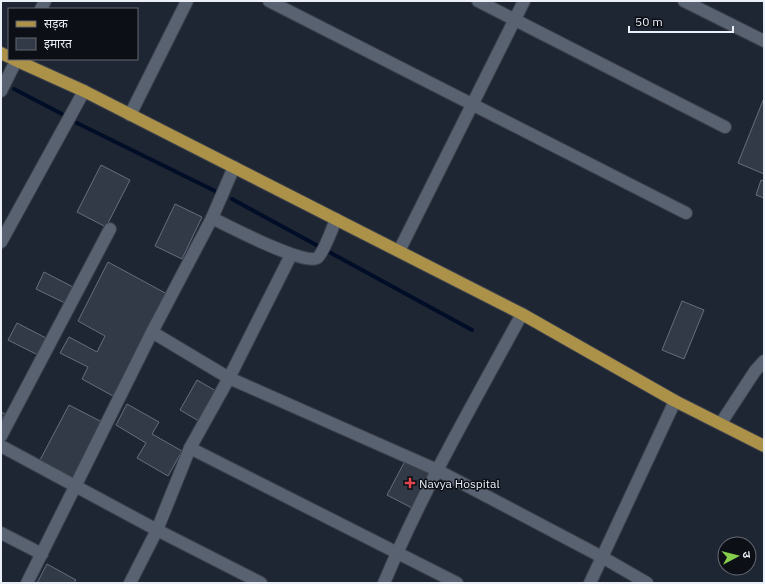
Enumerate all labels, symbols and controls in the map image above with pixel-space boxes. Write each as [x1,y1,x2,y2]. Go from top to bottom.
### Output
legend [8,8,138,60]
scale bar [629,8,733,34]
text: 50 m [635,14,663,29]
text: सड़क [44,16,69,31]
text: इमारत [44,36,73,51]
place label: Navya Hospital [419,476,500,491]
marker: Navya Hospital [404,477,416,489]
north arrow [717,536,757,576]
text: उ [740,551,754,559]

